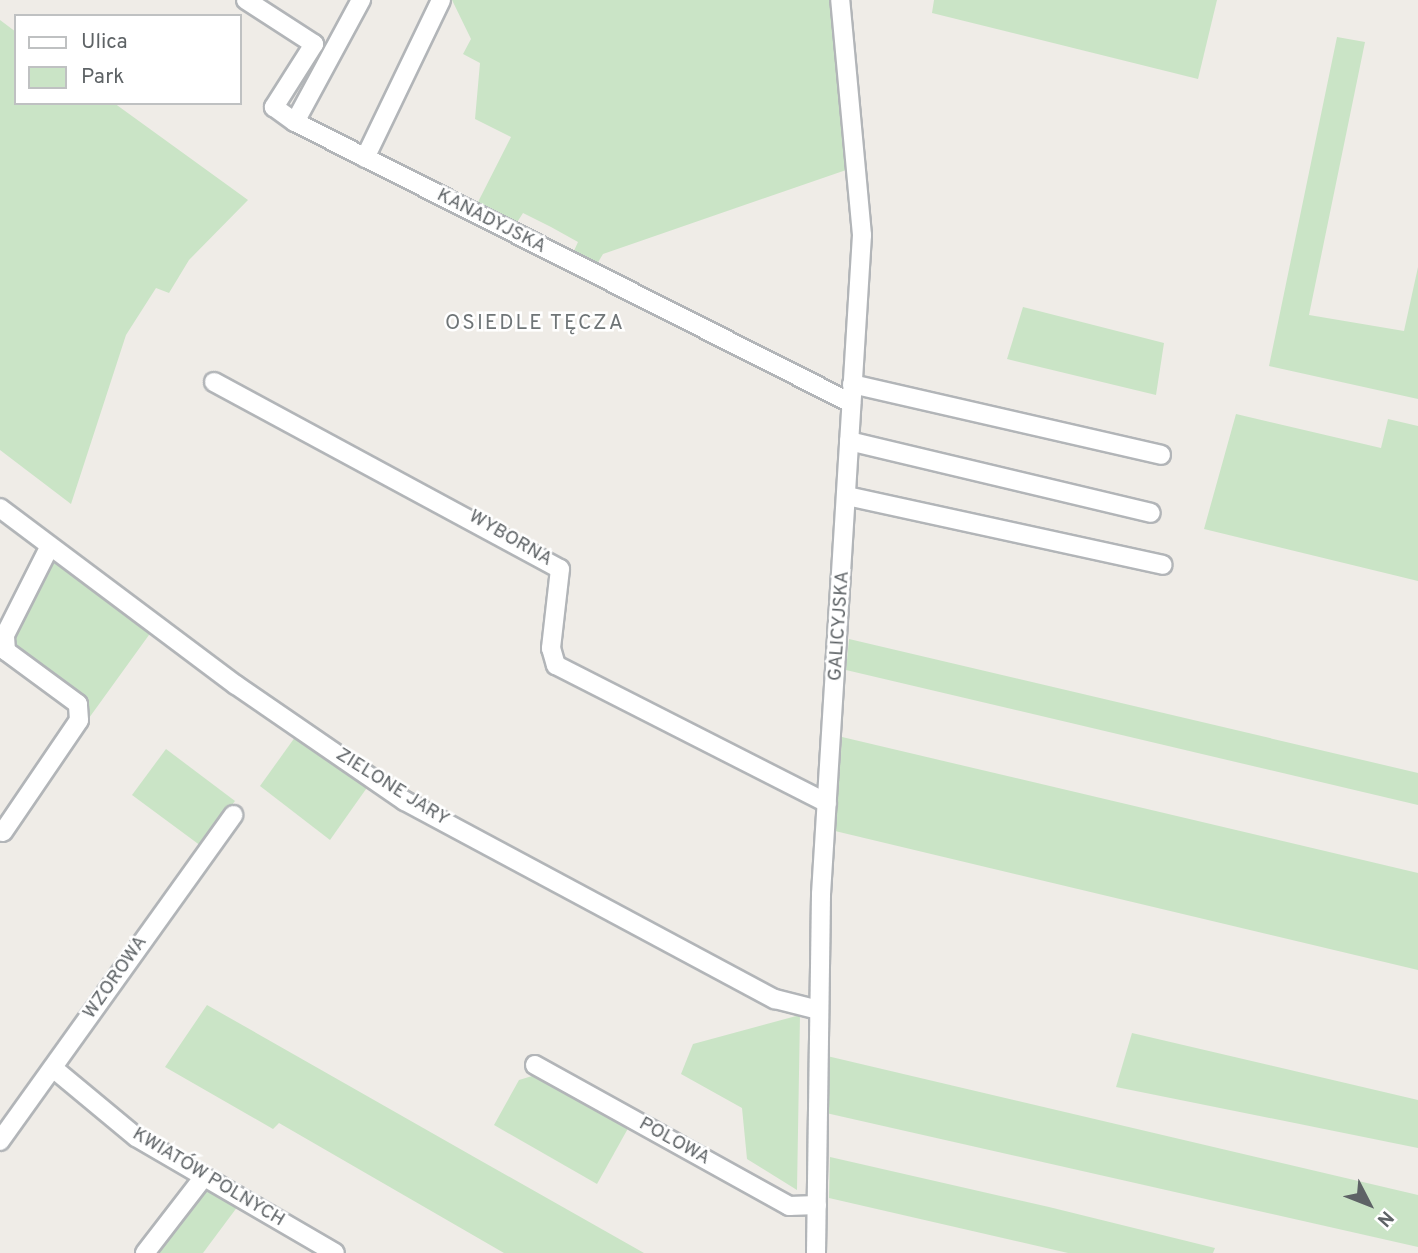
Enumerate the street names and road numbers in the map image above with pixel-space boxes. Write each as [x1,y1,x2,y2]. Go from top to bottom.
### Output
street label: KANADYJSKA [432,185,550,259]
street label: WYBORNA [464,506,556,572]
street label: GALICYJSKA [825,570,855,682]
street label: ZIELONE JARY [331,744,453,832]
street label: WZOROWA [79,932,153,1024]
street label: POLOWA [635,1113,713,1171]
street label: KWIATÓW POLNYCH [128,1123,288,1233]

